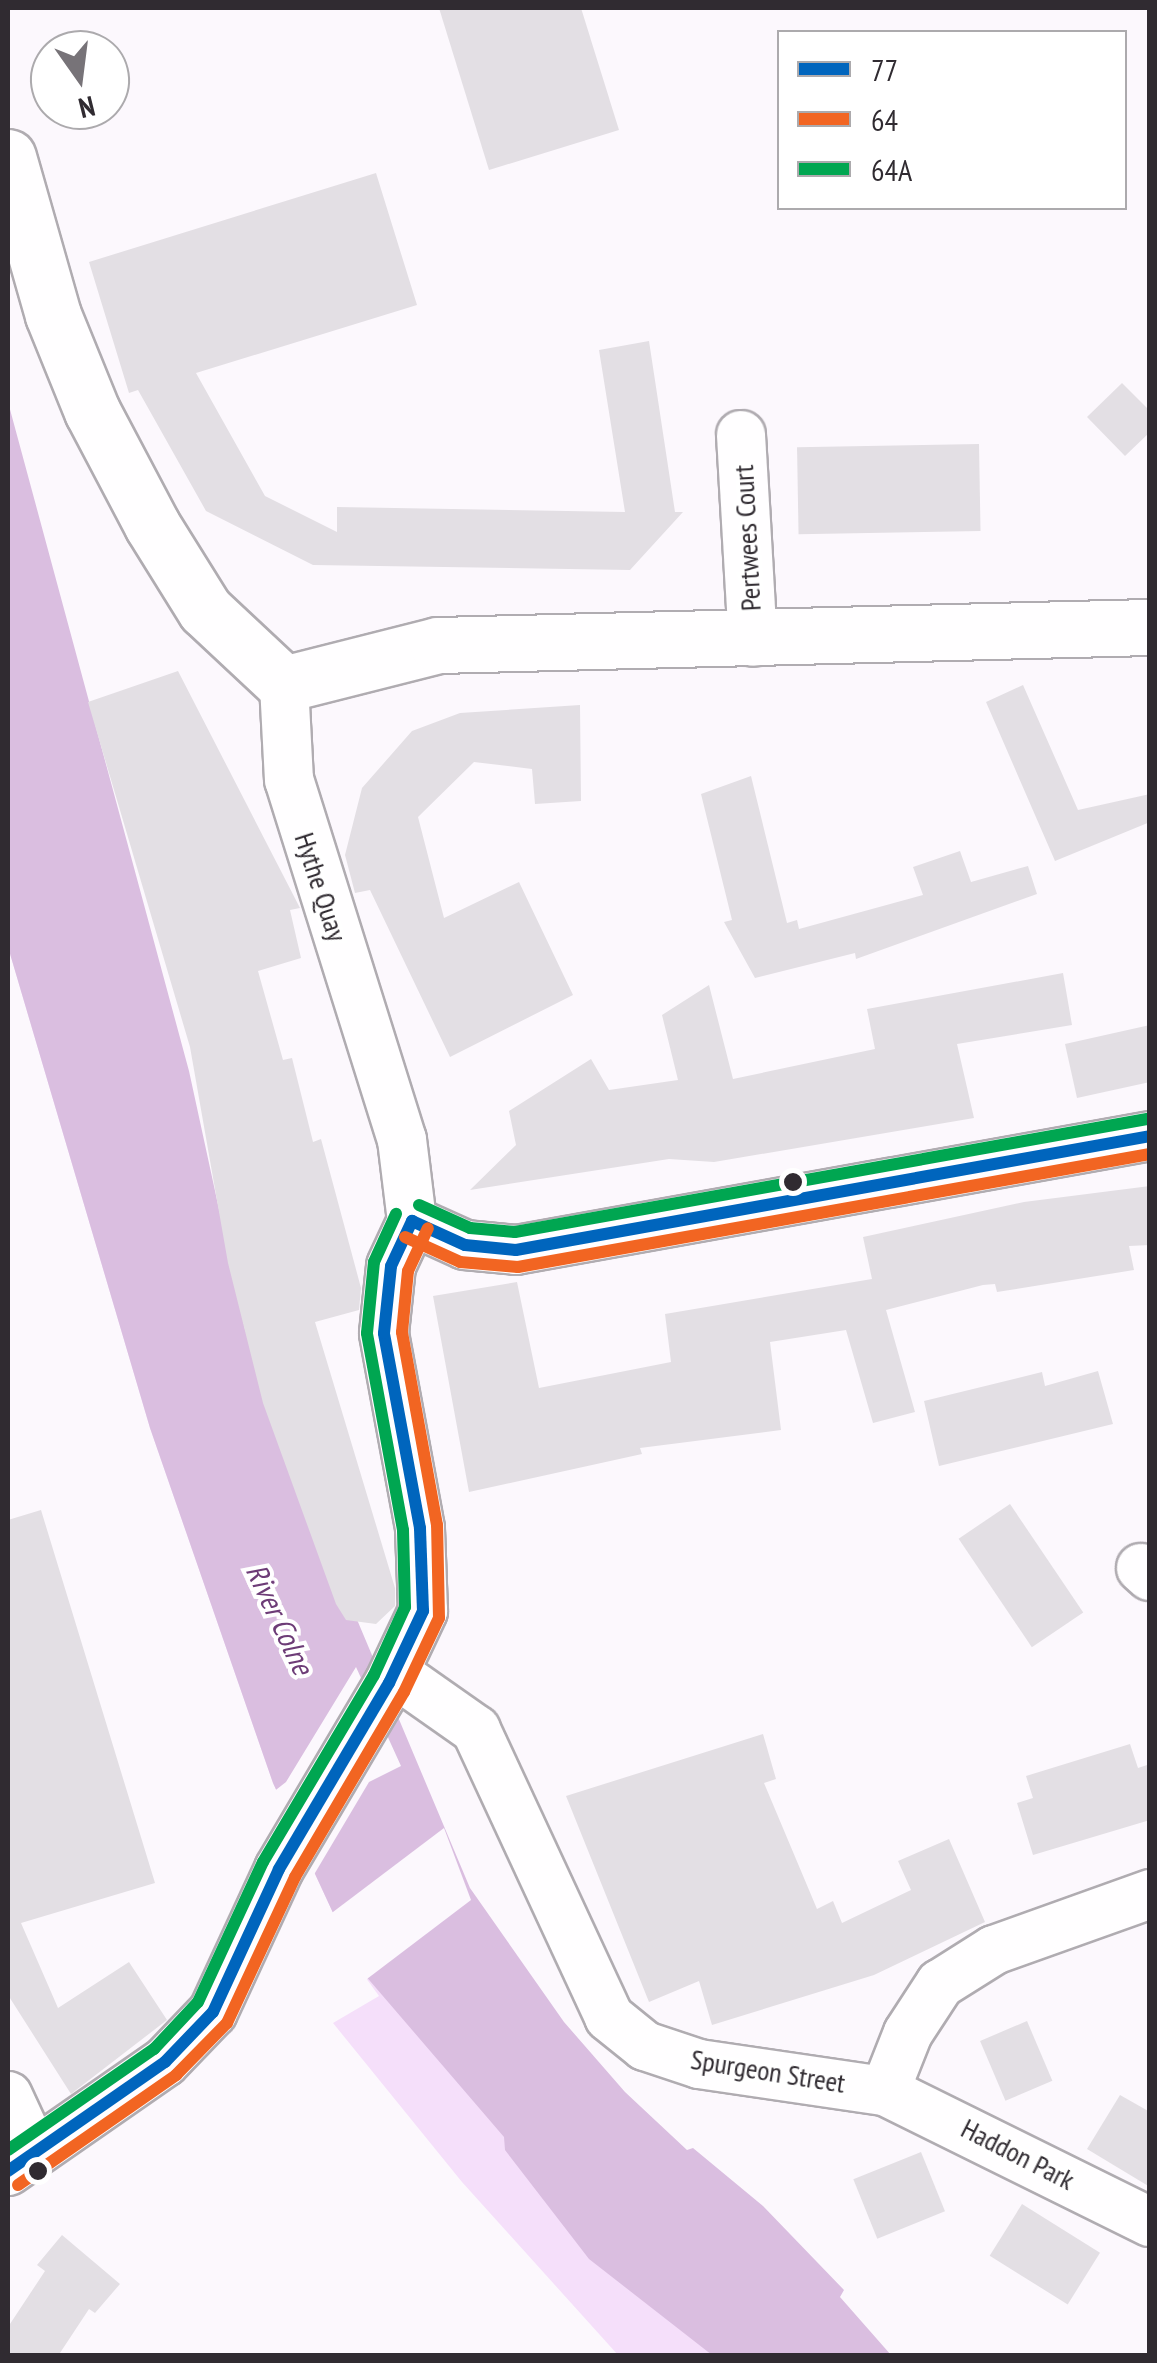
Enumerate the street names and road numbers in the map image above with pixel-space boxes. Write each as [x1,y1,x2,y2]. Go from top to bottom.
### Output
street label: Pertwees Court [726,464,768,612]
street label: Hythe Quay [288,828,354,946]
street label: Spurgeon Street [688,2042,848,2100]
street label: Haddon Park [956,2111,1080,2197]

